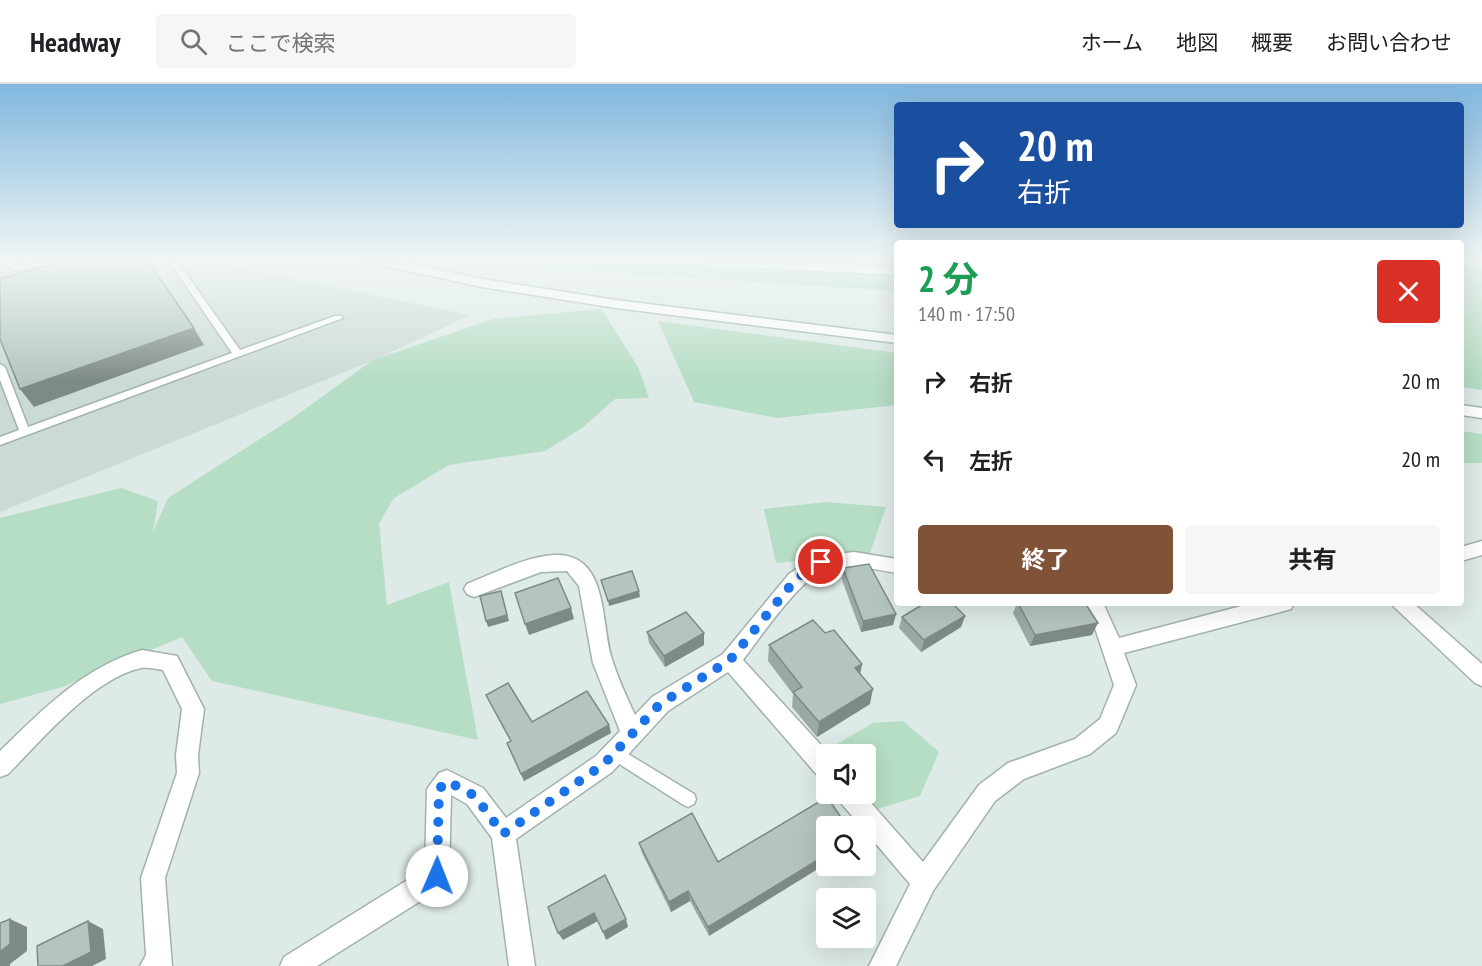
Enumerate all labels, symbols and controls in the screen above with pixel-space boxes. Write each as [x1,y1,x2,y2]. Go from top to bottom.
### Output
search box [156,14,576,68]
text: Headway [30,23,120,60]
icon: search [177,25,210,58]
text: ここで検索 [225,29,335,57]
text: ホーム [1081,29,1143,56]
text: 地図 [1176,29,1218,56]
text: 概要 [1251,29,1293,56]
text: お問い合わせ [1326,29,1452,56]
text: 20 m [1017,118,1094,173]
icon: right [918,126,996,204]
text: 右折 [1017,175,1071,209]
text: 2 分 [918,255,979,302]
button: close [1377,260,1440,323]
text: 140 m · 17:50 [918,301,1015,327]
icon: right [918,365,951,398]
text: 20 m [1401,367,1440,395]
text: 右折 [969,369,1013,397]
icon: left [918,443,951,476]
text: 20 m [1401,445,1440,473]
text: 左折 [969,447,1013,475]
button: 終了 [918,525,1173,594]
button: 共有 [1185,525,1440,594]
pin [795,536,846,587]
icon: arrive [804,545,837,578]
map controls [816,744,876,948]
button: sound [816,744,876,804]
button: search [816,816,876,876]
position arrow [405,844,469,908]
button: layers [816,888,876,948]

